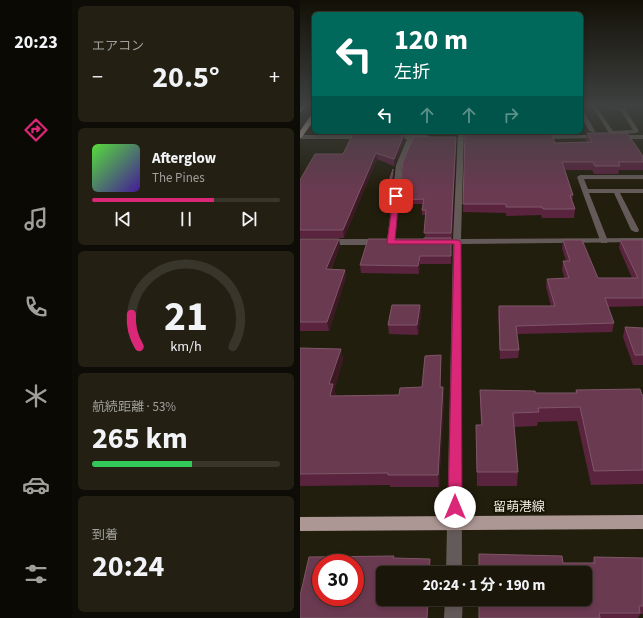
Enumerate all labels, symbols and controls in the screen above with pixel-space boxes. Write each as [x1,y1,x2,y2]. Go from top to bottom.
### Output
text: 120 m [394,20,468,60]
icon: left [328,28,380,80]
text: 20:23 [14,30,58,55]
text: エアコン [92,37,144,55]
text: 20.5° [152,56,220,99]
text: 左折 [394,60,430,85]
text: − [92,61,103,93]
text: + [269,61,280,93]
icon: left [374,104,396,126]
icon: ahead [416,104,438,126]
icon: ahead [458,104,480,126]
icon: right [500,104,522,126]
icon: directions [22,116,50,144]
text: Afterglow [152,148,216,169]
text: The Pines [152,169,205,187]
pin [379,179,413,213]
icon: arrive [385,185,407,207]
icon: music [22,205,50,233]
icon: previous [112,208,134,230]
icon: pause [175,208,197,230]
icon: next [238,208,260,230]
text: 21 [164,287,208,347]
icon: phone [22,293,50,321]
text: km/h [170,336,202,357]
icon: climate [22,382,50,410]
text: 航続距離 · 53% [92,398,176,416]
text: 265 km [92,417,188,460]
icon: car [22,471,50,499]
position arrow [434,486,476,528]
street label: 留萌港線 [493,498,545,516]
text: 到着 [92,526,118,544]
text: 20:24 [92,545,164,588]
speed limit sign: 30 [312,554,364,606]
icon: filters [22,560,50,588]
text: 20:24 · 1 分 · 190 m [423,575,545,596]

